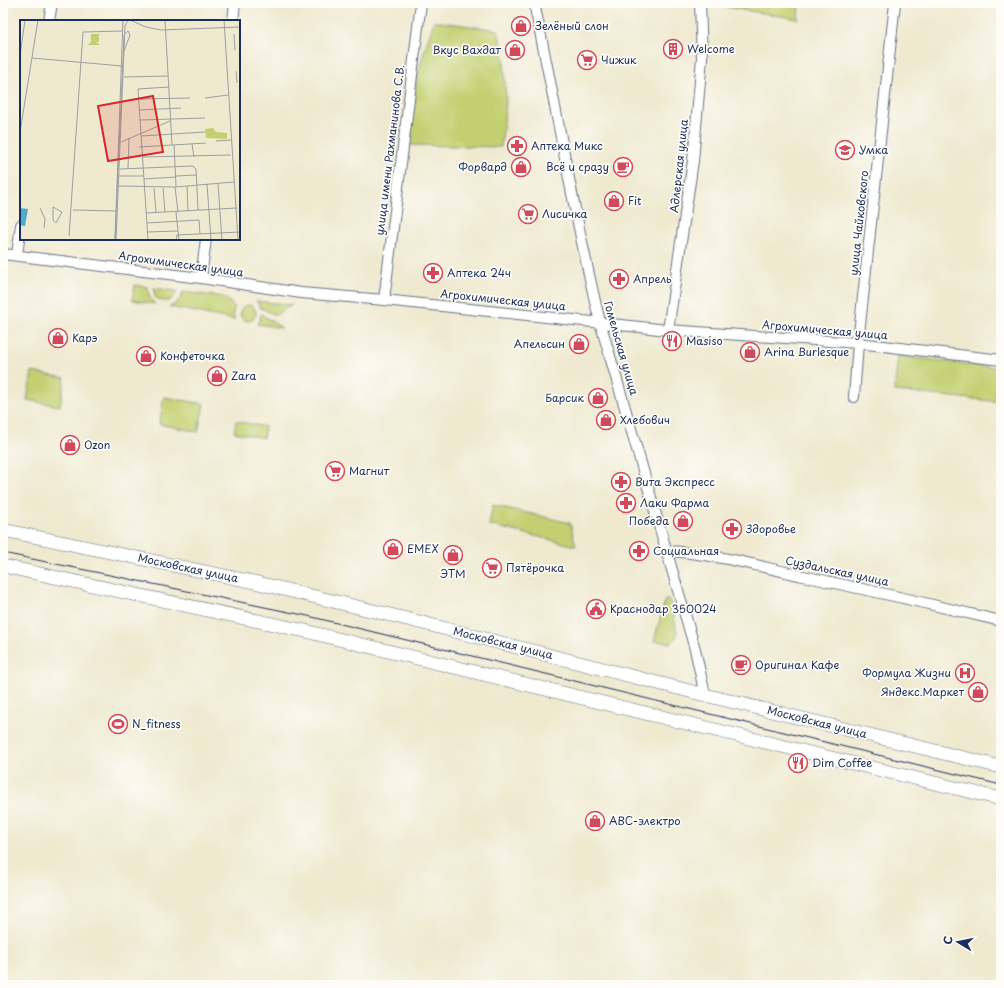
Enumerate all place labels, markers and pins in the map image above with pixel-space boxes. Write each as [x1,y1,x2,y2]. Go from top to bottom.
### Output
shop icon: Зелёный слон [510,15,532,37]
place label: Зелёный слон [535,17,609,34]
building icon: Welcome [662,38,684,60]
shop icon: Вкус Вахдат [504,39,526,61]
place label: Welcome [687,40,735,57]
place label: Вкус Вахдат [432,41,502,58]
supermarket icon: Чижик [576,49,598,71]
place label: Чижик [601,51,637,68]
pharmacy icon: Аптека Микс [506,135,528,157]
place label: Аптека Микс [531,137,603,154]
school or university icon: Умка [834,139,856,161]
place label: Умка [859,141,888,158]
shop icon: Форвард [510,156,532,178]
cafe icon: Всё и сразу [612,156,634,178]
place label: Форвард [458,158,507,175]
place label: Всё и сразу [546,158,609,175]
shop icon: Fit [603,190,625,212]
place label: Fit [628,192,642,209]
supermarket icon: Лисичка [517,203,539,225]
place label: Лисичка [542,205,588,222]
pharmacy icon: Аптека 24ч [422,262,444,284]
place label: Аптека 24ч [447,264,511,281]
pharmacy icon: Апрель [608,268,630,290]
place label: Апрель [633,270,672,287]
shop icon: Карэ [47,327,69,349]
place label: Карэ [72,329,98,346]
restaurant icon: Masiso [661,330,683,352]
place label: Masiso [686,332,723,349]
shop icon: Апельсин [568,333,590,355]
place label: Апельсин [514,335,565,352]
shop icon: Arina Burlesque [739,341,761,363]
place label: Arina Burlesque [764,343,849,360]
shop icon: Конфеточка [135,345,157,367]
place label: Конфеточка [160,347,225,364]
shop icon: Zara [206,365,228,387]
place label: Zara [231,367,257,384]
shop icon: Барсик [587,387,609,409]
place label: Барсик [545,389,584,406]
shop icon: Хлебович [595,409,617,431]
place label: Хлебович [620,411,670,428]
shop icon: Ozon [59,434,81,456]
place label: Ozon [84,436,110,453]
supermarket icon: Магнит [324,460,346,482]
place label: Магнит [349,462,390,479]
pharmacy icon: Вита Экспресс [610,471,632,493]
place label: Вита Экспресс [635,473,715,490]
pharmacy icon: Лаки Фарма [615,492,637,514]
place label: Лаки Фарма [640,494,710,511]
shop icon: Победа [672,510,694,532]
place label: Победа [629,512,669,529]
pharmacy icon: Здоровье [721,518,743,540]
place label: Здоровье [745,520,796,537]
shop icon: EMEX [382,538,404,560]
place label: EMEX [407,540,440,557]
pharmacy icon: Социальная [628,540,650,562]
place label: Социальная [653,542,719,559]
shop icon: ЭТМ [442,544,464,566]
supermarket icon: Пятёрочка [481,557,503,579]
place label: Пятёрочка [506,559,564,576]
place label: ЭТМ [439,565,466,582]
public building icon: Краснодар 350024 [585,598,607,620]
place label: Краснодар 350024 [610,600,717,617]
cafe icon: Оригинал Кафе [730,654,752,676]
place label: Оригинал Кафе [755,656,839,673]
hospital icon: Формула Жизни [954,662,976,684]
place label: Формула Жизни [862,664,951,681]
shop icon: Яндекс.Маркет [967,681,989,703]
place label: Яндекс.Маркет [881,683,965,700]
sports icon: N_fitness [107,713,129,735]
place label: N_fitness [132,715,181,732]
restaurant icon: Dim Coffee [787,752,809,774]
place label: Dim Coffee [812,754,873,771]
shop icon: АВС-электро [584,810,606,832]
place label: АВС-электро [609,812,681,829]

